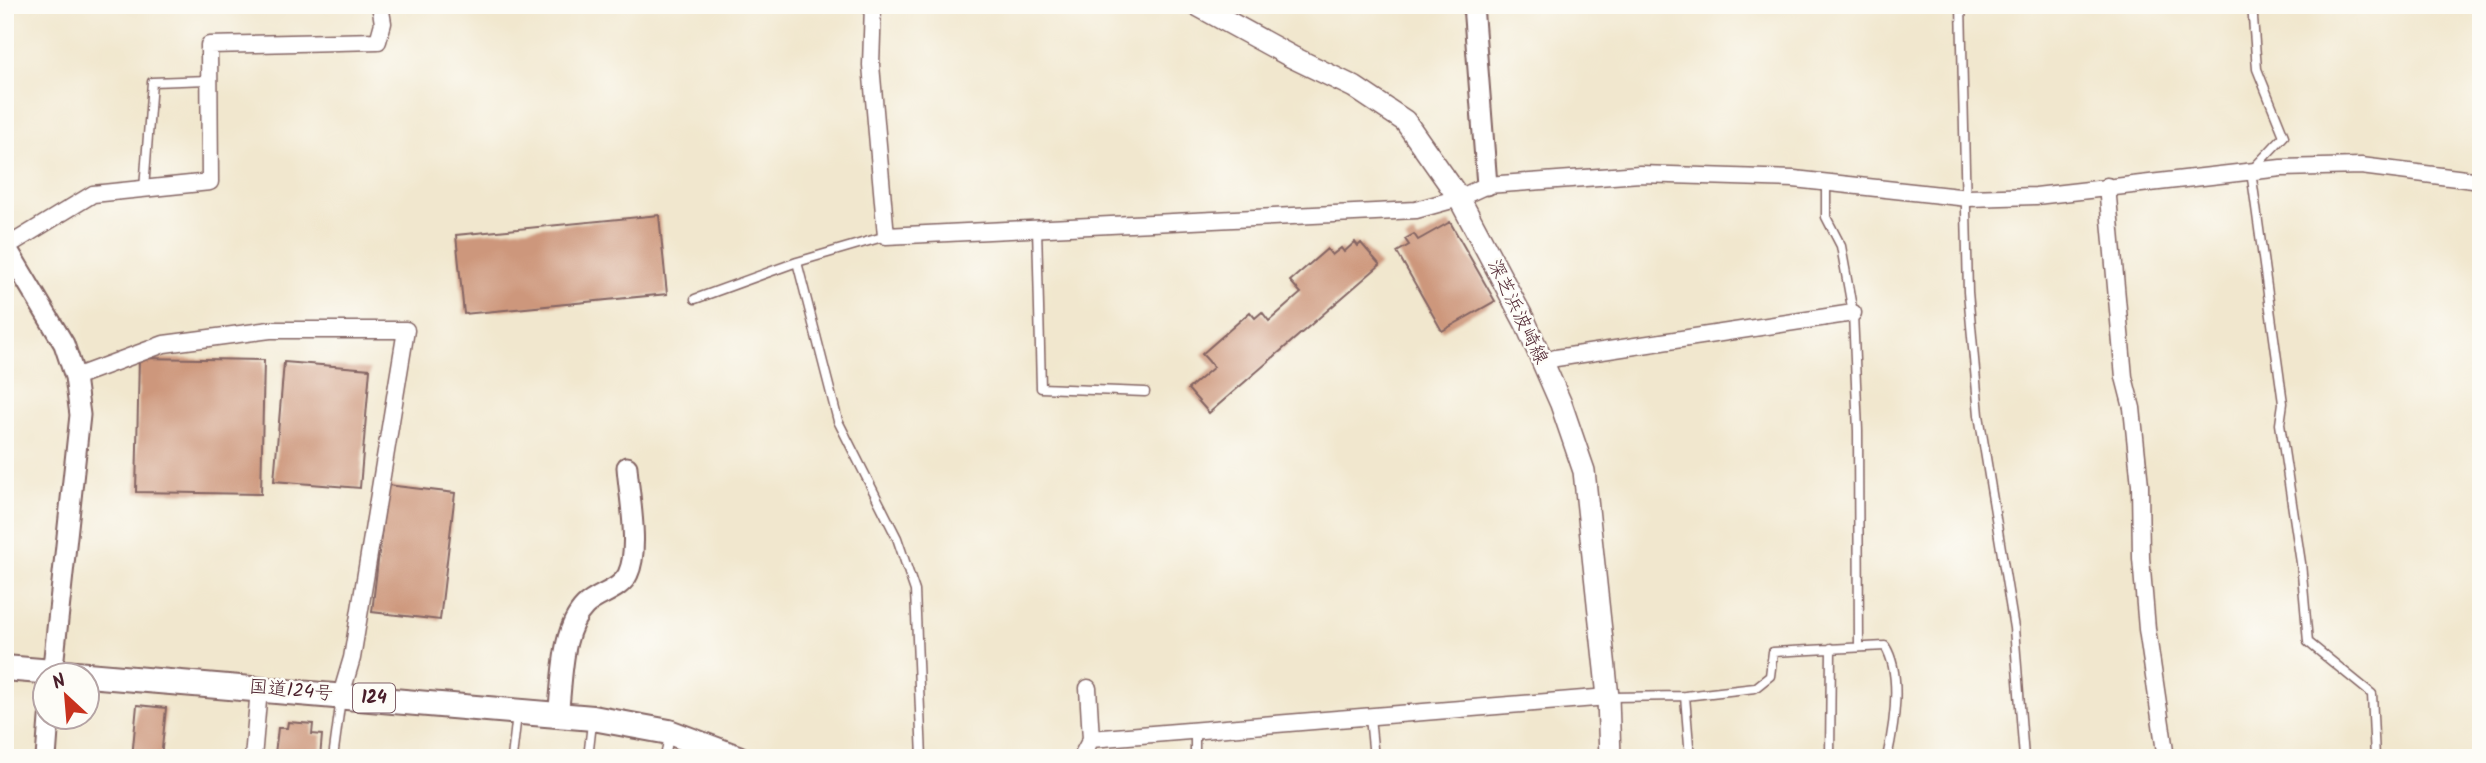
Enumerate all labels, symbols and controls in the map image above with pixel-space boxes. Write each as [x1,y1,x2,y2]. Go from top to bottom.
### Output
street label: 深芝浜波崎線 [1479,254,1555,370]
north arrow [32,662,102,732]
text: N [47,666,71,699]
street label: 国道124号 [248,672,334,710]
road number: 124 [353,684,395,712]

